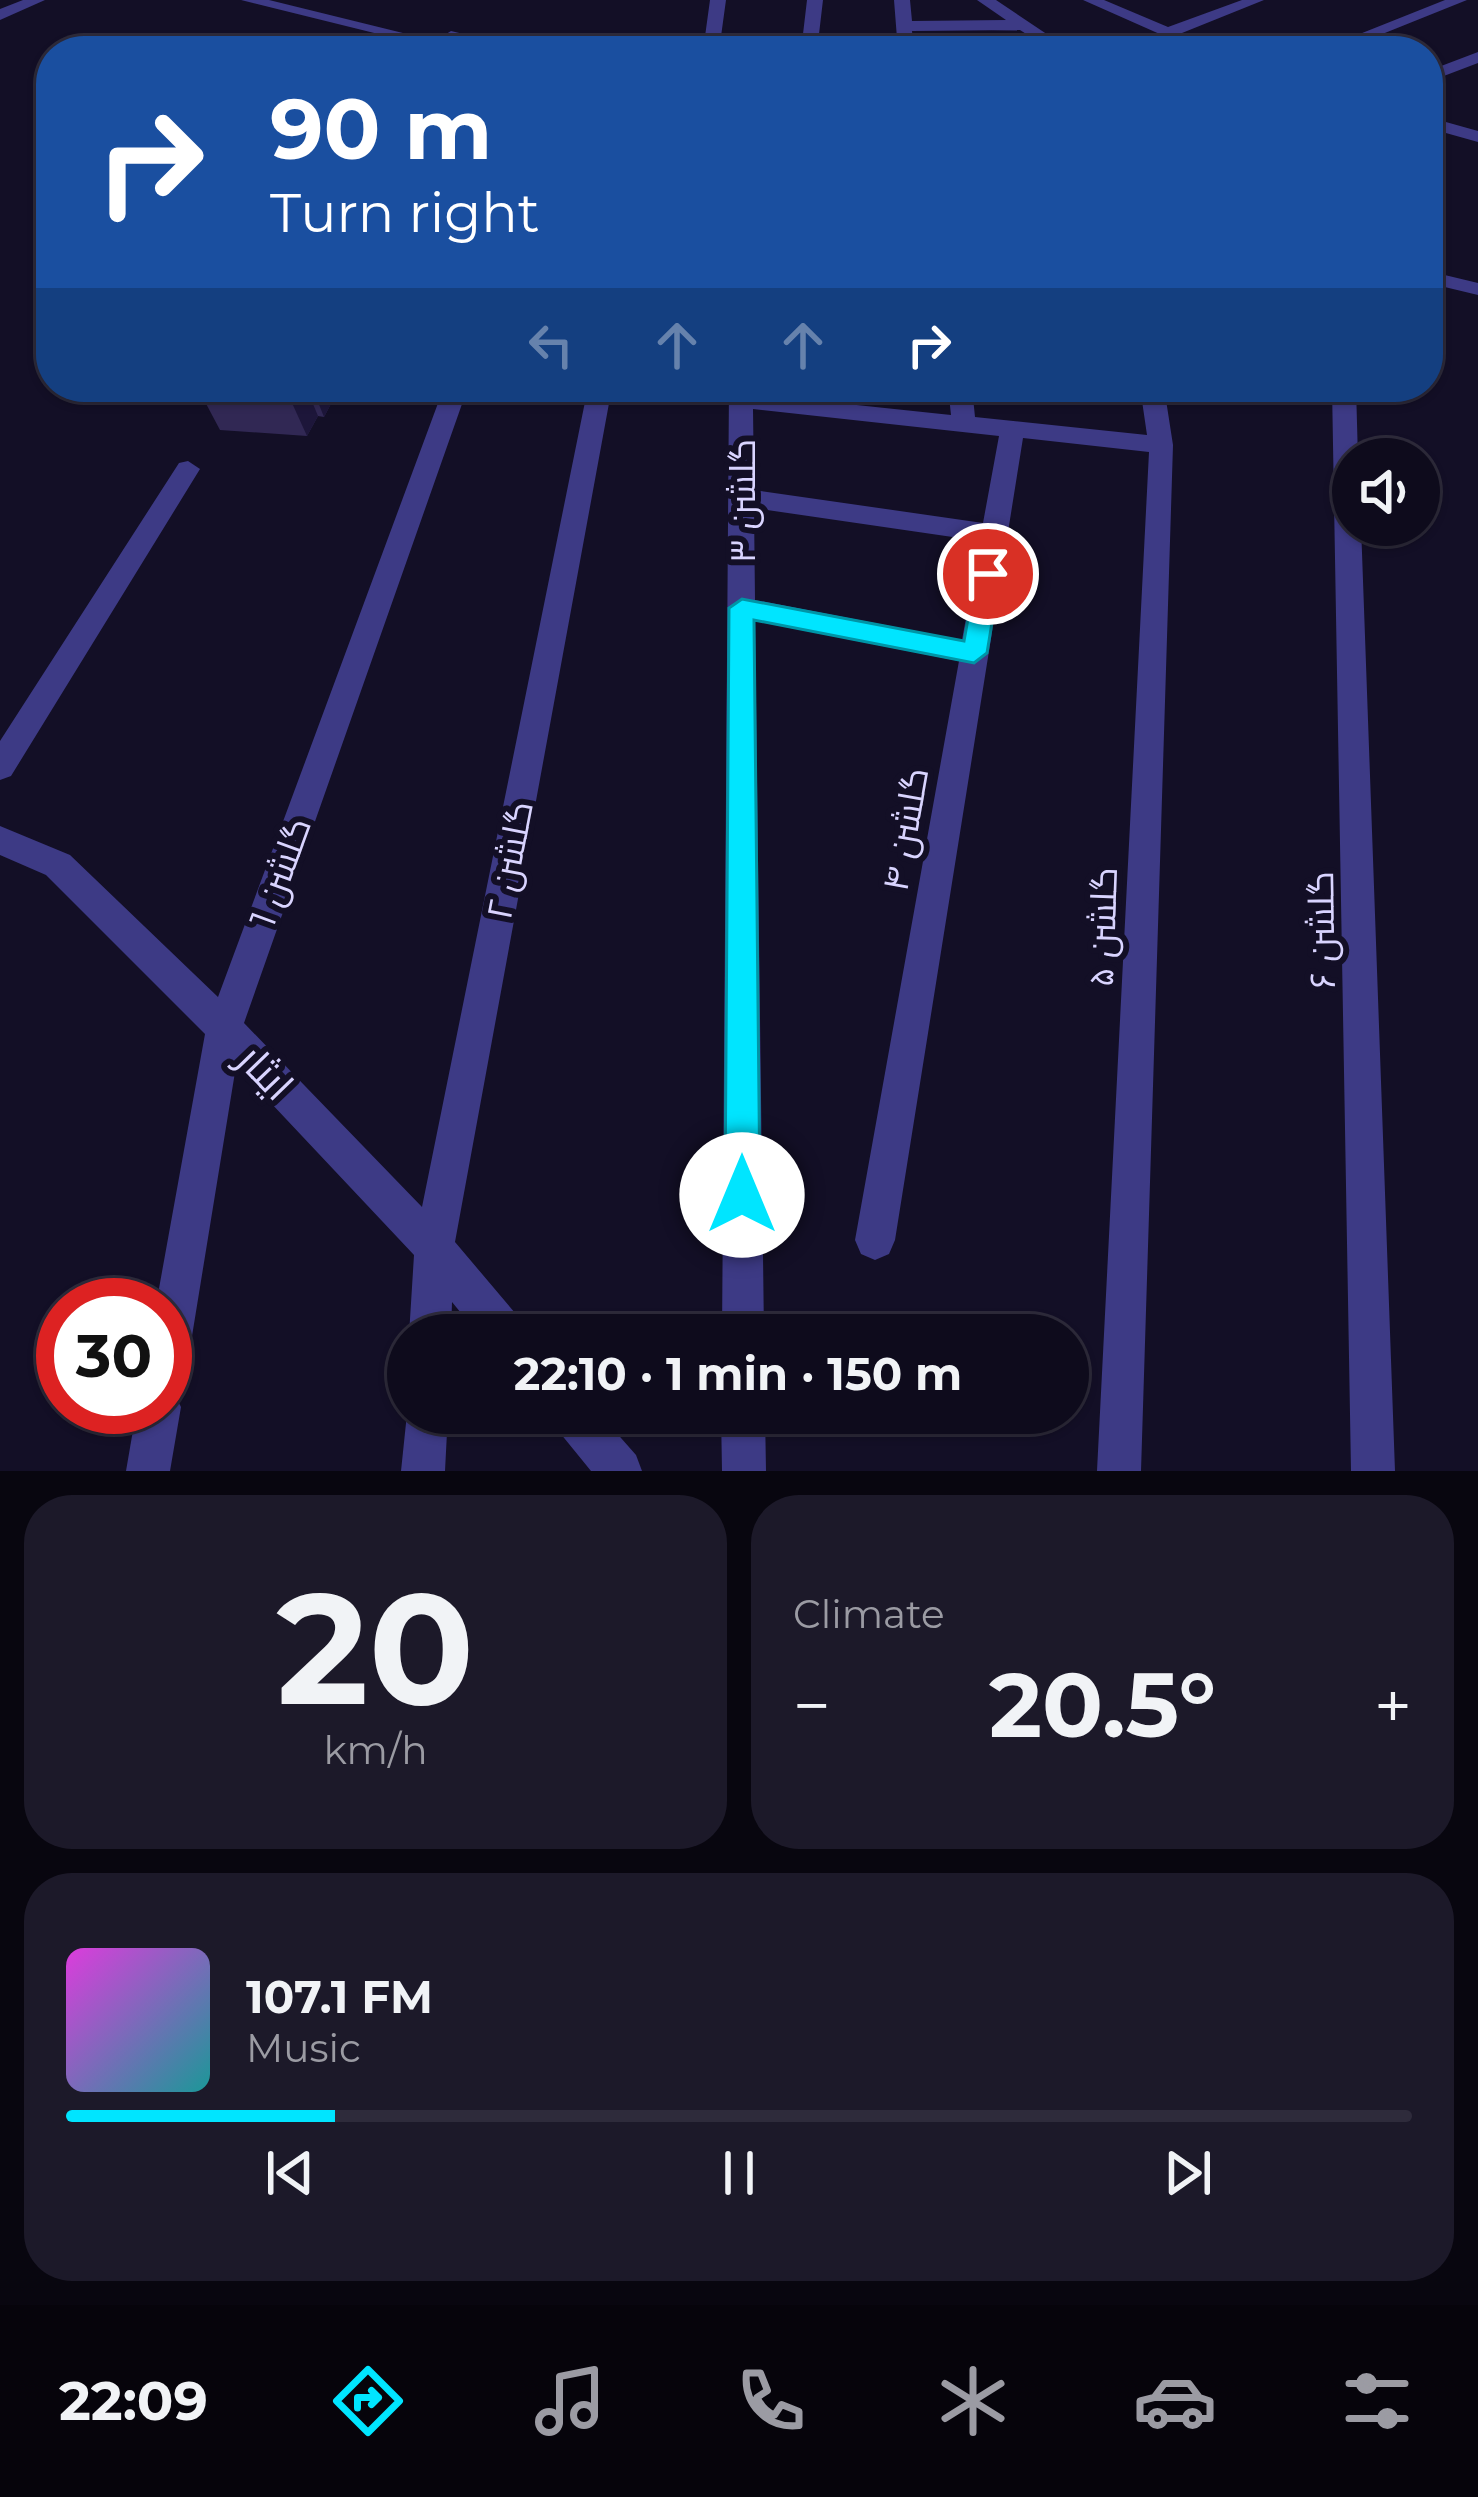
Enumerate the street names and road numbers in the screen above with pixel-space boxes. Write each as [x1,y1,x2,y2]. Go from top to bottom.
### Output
street label: گلشن ۳ [720,439,764,563]
street label: گلشن ۴ [873,764,937,894]
street label: گلشن ۲ [476,797,542,923]
street label: گلشن 1 [240,811,320,933]
street label: گلشن ۵ [1078,866,1126,988]
street label: گلشن ۶ [1298,871,1344,989]
street label: ایثار [226,1032,305,1111]

